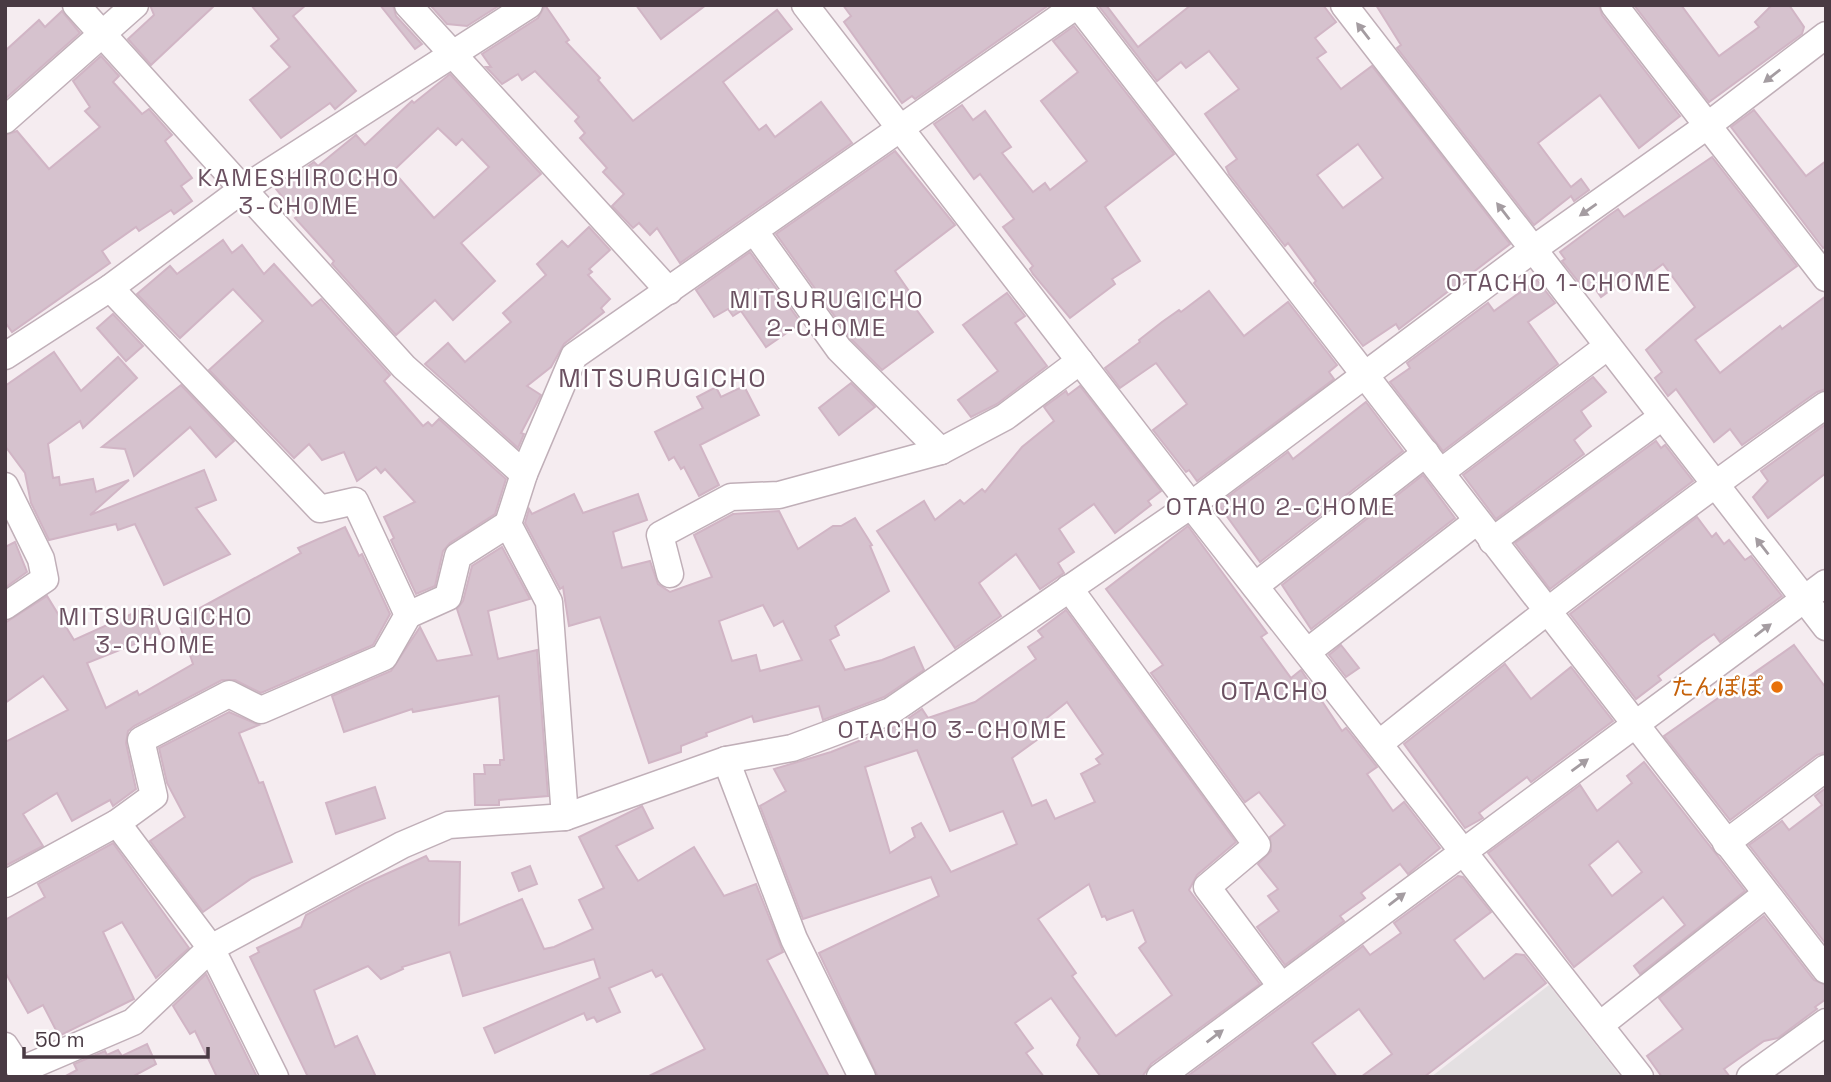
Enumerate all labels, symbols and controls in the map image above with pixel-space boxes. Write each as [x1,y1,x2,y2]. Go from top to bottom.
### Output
one-way arrow [1357,22,1371,40]
one-way arrow [1763,69,1781,84]
district label: KAMESHIROCHO 3-CHOME [198,162,400,221]
one-way arrow [1496,202,1510,220]
one-way arrow [1579,203,1597,217]
district label: OTACHO 1-CHOME [1446,267,1672,298]
district label: MITSURUGICHO 2-CHOME [729,284,925,343]
district label: MITSURUGICHO [558,361,768,395]
district label: OTACHO 2-CHOME [1166,491,1396,522]
one-way arrow [1755,537,1770,555]
district label: MITSURUGICHO 3-CHOME [58,601,254,660]
one-way arrow [1754,622,1772,637]
place label: たんぽぽ [1671,672,1763,702]
district label: OTACHO [1220,674,1330,708]
marker: たんぽぽ [1769,679,1785,695]
district label: OTACHO 3-CHOME [838,714,1068,745]
one-way arrow [1571,758,1589,772]
one-way arrow [1387,892,1406,906]
scale bar [24,1016,208,1060]
text: 50 m [35,1026,85,1053]
one-way arrow [1206,1029,1224,1043]

